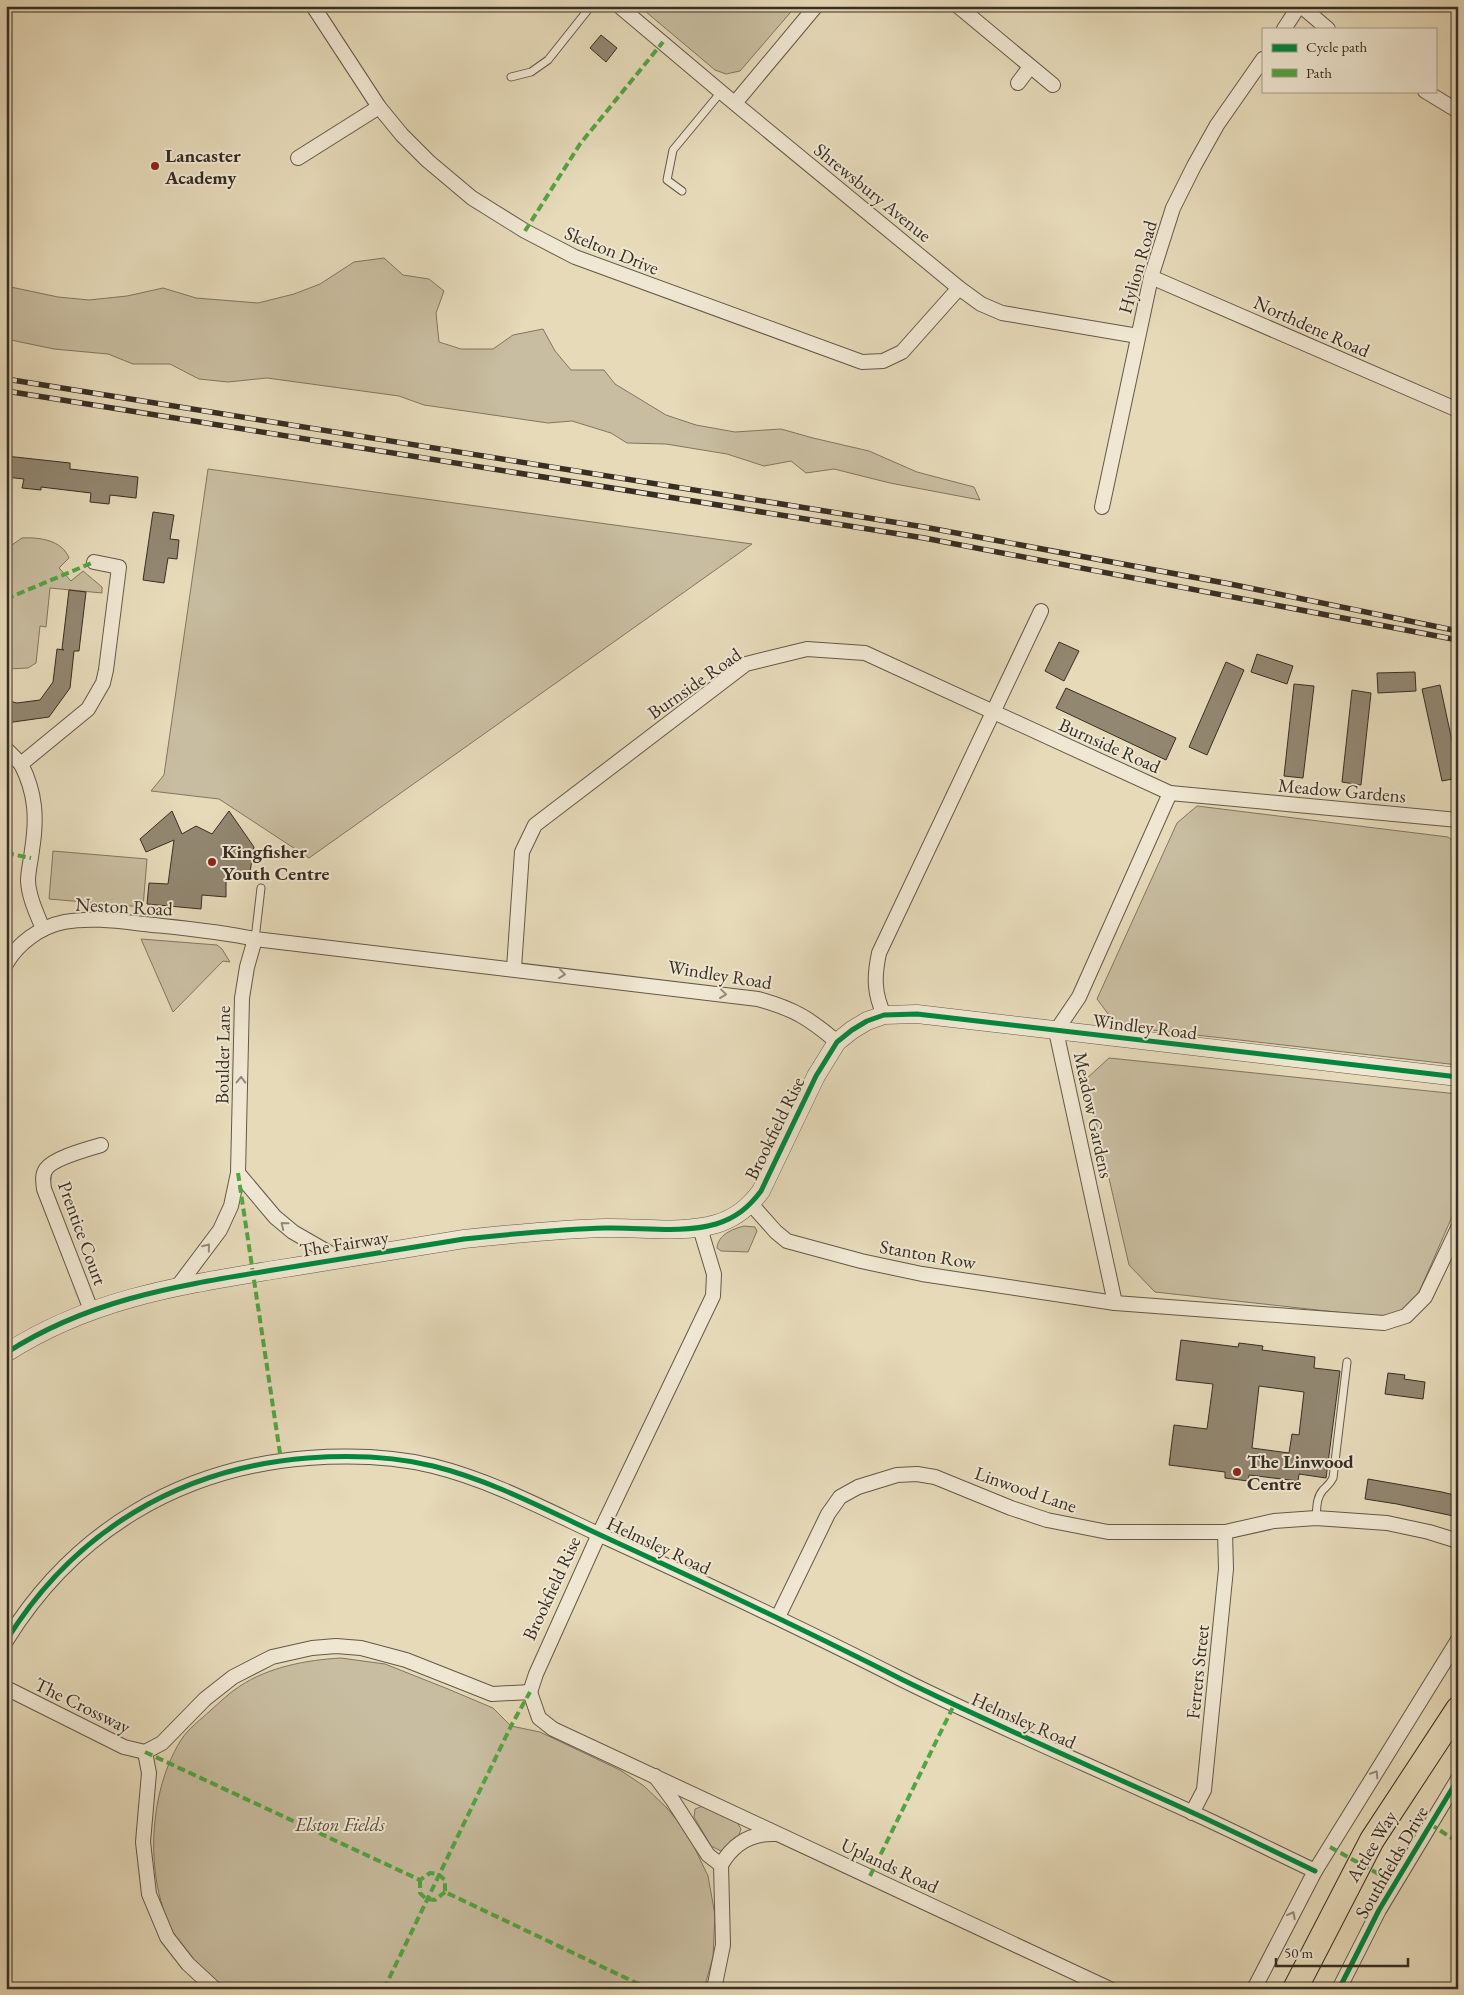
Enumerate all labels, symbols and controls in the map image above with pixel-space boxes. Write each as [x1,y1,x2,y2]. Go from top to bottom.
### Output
legend [1262,28,1436,92]
text: Cycle path [1306,37,1368,56]
text: Path [1306,63,1332,82]
street label: Shrewsbury Avenue [809,137,937,248]
place label: Lancaster Academy [164,143,241,190]
marker: Lancaster Academy [149,160,161,172]
street label: Hylion Road [1112,217,1163,317]
street label: Skelton Drive [561,220,663,281]
street label: Northdene Road [1250,290,1374,363]
street label: Burnside Road [642,642,746,725]
street label: Burnside Road [1055,712,1165,779]
street label: Meadow Gardens [1277,772,1407,809]
place label: Kingfisher Youth Centre [222,839,329,886]
marker: Kingfisher Youth Centre [206,856,218,868]
street label: Neston Road [75,891,174,922]
street label: Windley Road [666,954,774,995]
one-way arrow [558,969,566,979]
one-way arrow [719,989,728,999]
street label: Boulder Lane [209,1006,236,1104]
street label: Windley Road [1091,1008,1199,1045]
street label: Meadow Gardens [1068,1050,1119,1180]
street label: Brookfield Rise [739,1072,810,1184]
one-way arrow [235,1076,246,1084]
street label: Prentice Court [52,1178,113,1289]
one-way arrow [281,1222,290,1230]
street label: The Fairway [298,1224,391,1263]
street label: Stanton Row [878,1234,979,1275]
one-way arrow [202,1244,210,1253]
place label: The Linwood Centre [1247,1449,1354,1496]
street label: Linwood Lane [972,1460,1080,1519]
marker: The Linwood Centre [1231,1466,1243,1478]
street label: Helmsley Road [603,1510,715,1581]
street label: Brookfield Rise [516,1532,586,1644]
street label: Ferrers Street [1180,1624,1215,1720]
street label: The Crossway [31,1671,135,1740]
street label: Helmsley Road [967,1686,1080,1755]
one-way arrow [1368,1771,1378,1780]
street label: Southfields Drive [1349,1801,1434,1923]
street label: Attlee Way [1340,1805,1403,1888]
park label: Elston Fields [294,1812,386,1837]
street label: Uplands Road [837,1832,943,1899]
one-way arrow [1286,1911,1296,1920]
scale bar [1276,1935,1409,1967]
text: 50 m [1284,1943,1313,1962]

